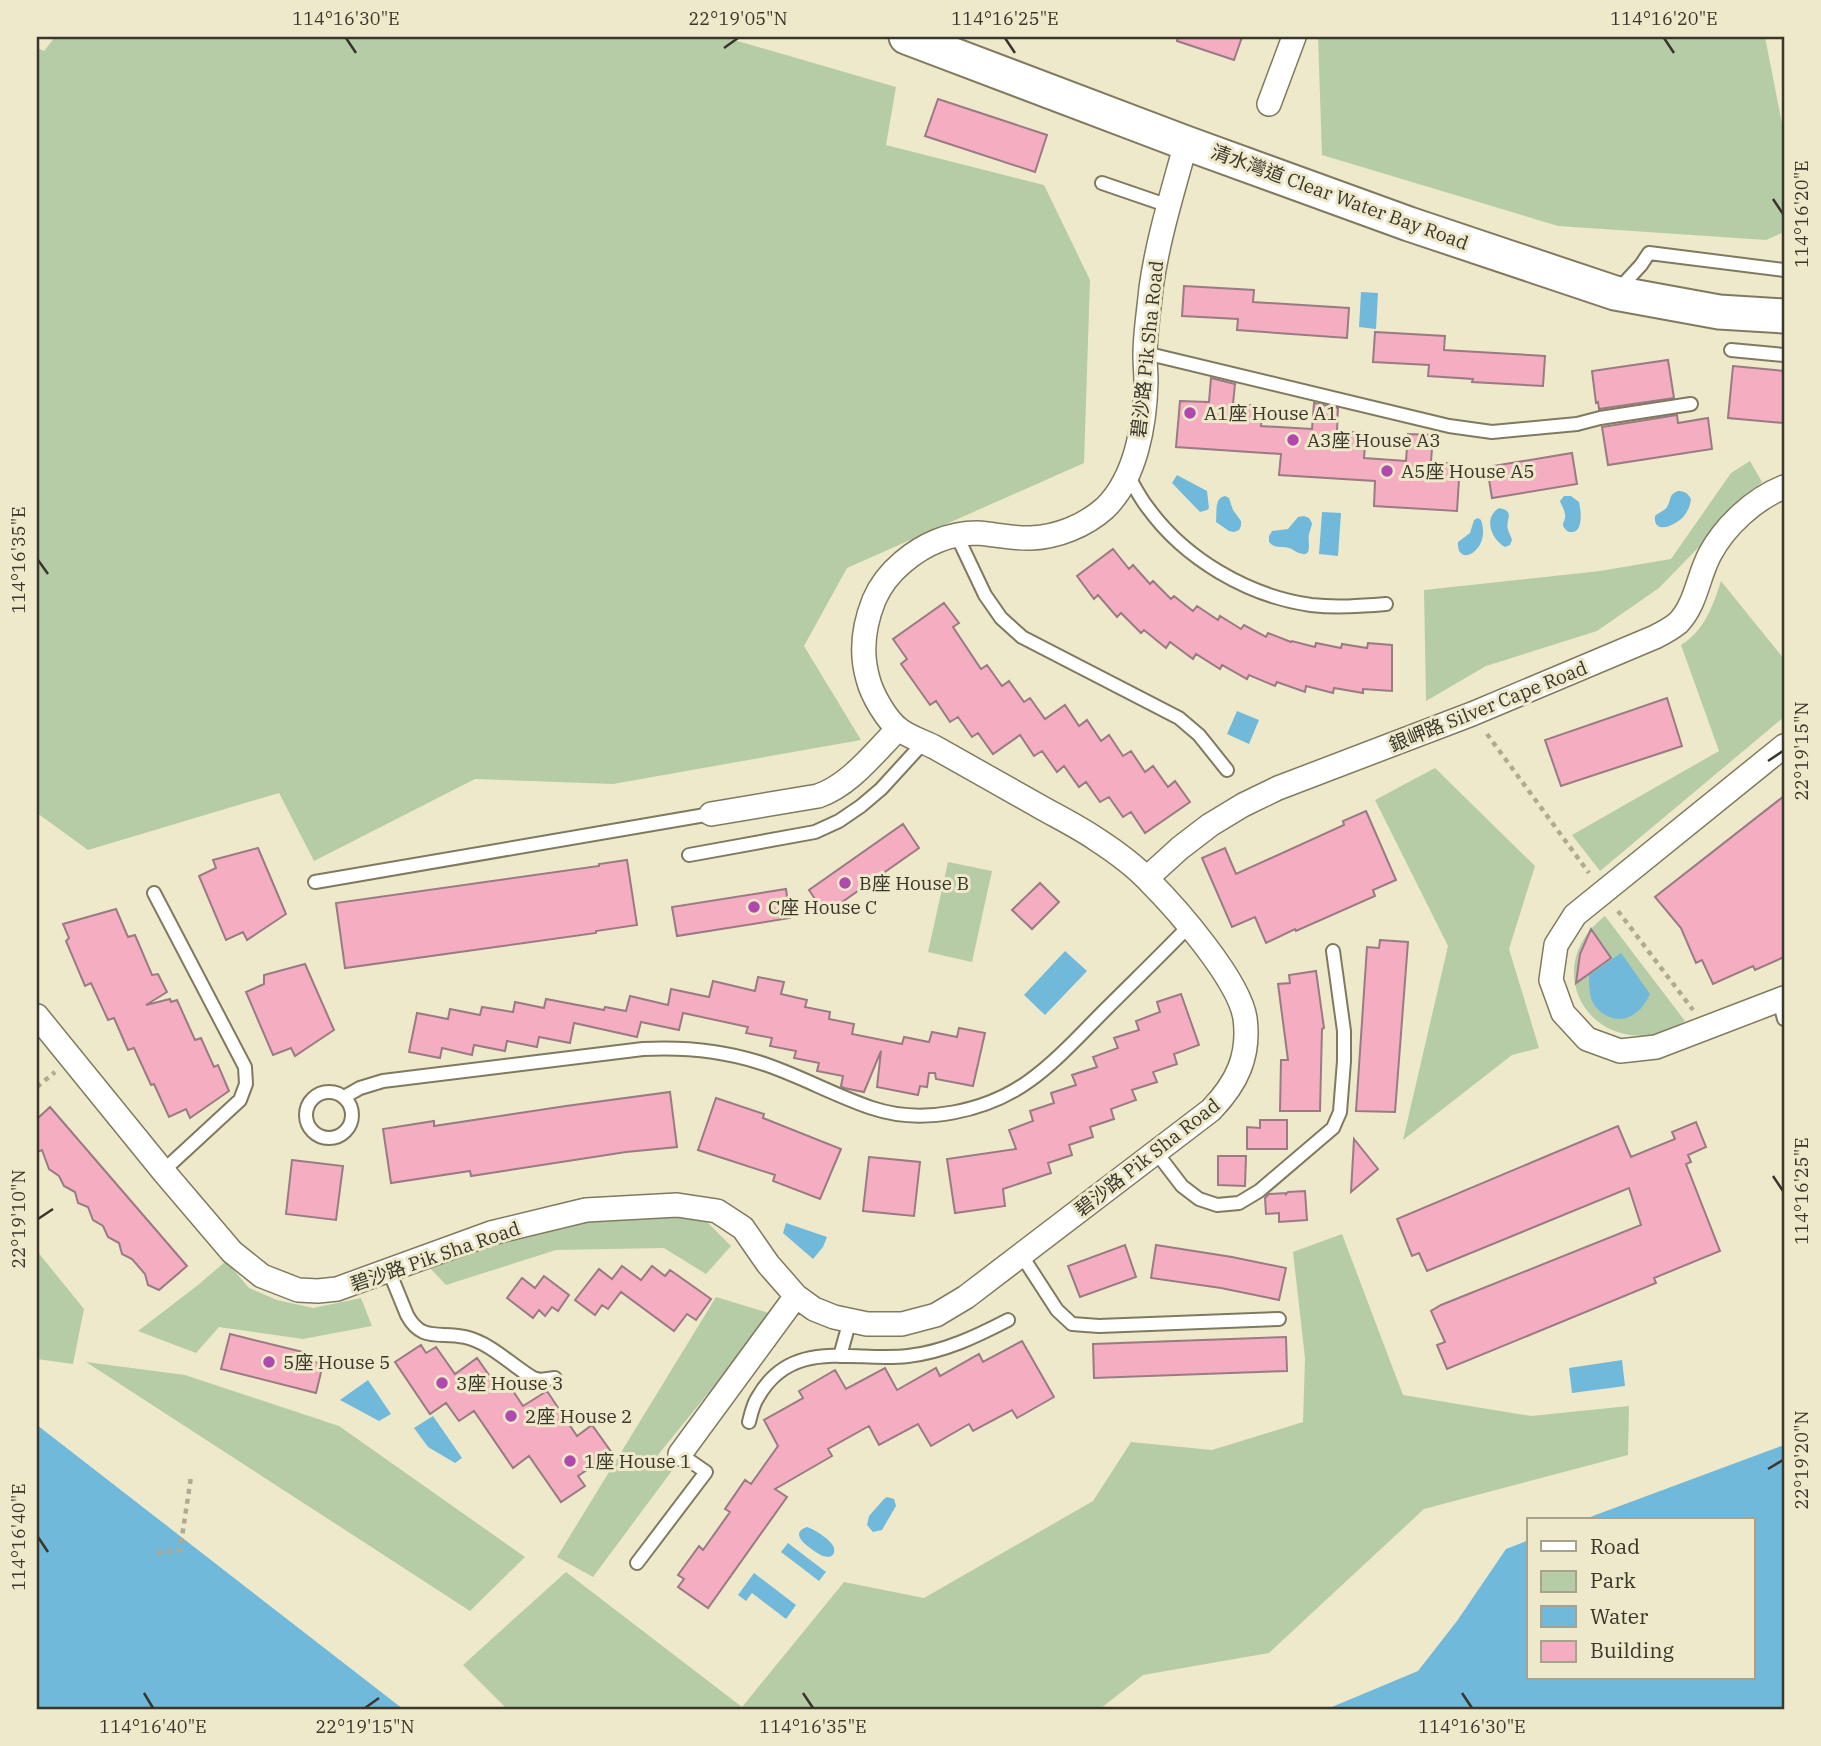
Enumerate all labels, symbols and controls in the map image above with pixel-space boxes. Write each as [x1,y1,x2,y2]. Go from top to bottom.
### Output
text: 114°16'30"E [292,7,400,30]
text: 22°19'05"N [689,7,788,30]
text: 114°16'25"E [951,7,1059,30]
text: 114°16'20"E [1610,7,1718,30]
street label: 清水灣道 Clear Water Bay Road [1208,139,1472,255]
text: 114°16'20"E [1790,160,1813,268]
street label: 碧沙路 Pik Sha Road [1126,259,1168,439]
place label: A1座 House A1 [1204,401,1338,425]
marker: A1座 House A1 [1182,405,1198,421]
place label: A3座 House A3 [1307,428,1441,452]
marker: A3座 House A3 [1285,432,1301,448]
place label: A5座 House A5 [1401,459,1535,483]
marker: A5座 House A5 [1379,463,1395,479]
text: 114°16'35"E [7,506,30,614]
street label: 銀岬路 Silver Cape Road [1385,655,1591,757]
text: 22°19'15"N [1790,702,1813,801]
place label: B座 House B [859,871,969,895]
marker: B座 House B [837,875,853,891]
place label: C座 House C [768,895,877,919]
marker: C座 House C [746,899,762,915]
street label: 碧沙路 Pik Sha Road [1070,1093,1224,1221]
text: 114°16'25"E [1790,1137,1813,1245]
text: 22°19'10"N [7,1170,30,1269]
street label: 碧沙路 Pik Sha Road [347,1216,523,1296]
place label: 5座 House 5 [283,1350,391,1374]
marker: 5座 House 5 [261,1354,277,1370]
place label: 3座 House 3 [456,1371,564,1395]
marker: 3座 House 3 [434,1375,450,1391]
place label: 2座 House 2 [525,1404,633,1428]
marker: 2座 House 2 [503,1408,519,1424]
text: 22°19'20"N [1790,1411,1813,1510]
place label: 1座 House 1 [584,1449,692,1473]
marker: 1座 House 1 [562,1453,578,1469]
text: 114°16'40"E [7,1483,30,1591]
legend [1527,1518,1755,1680]
text: Road [1590,1532,1640,1560]
text: Park [1590,1566,1637,1594]
text: Water [1590,1602,1649,1630]
text: Building [1590,1636,1675,1664]
text: 114°16'40"E [99,1715,207,1738]
text: 22°19'15"N [316,1715,415,1738]
text: 114°16'35"E [759,1715,867,1738]
text: 114°16'30"E [1418,1715,1526,1738]

